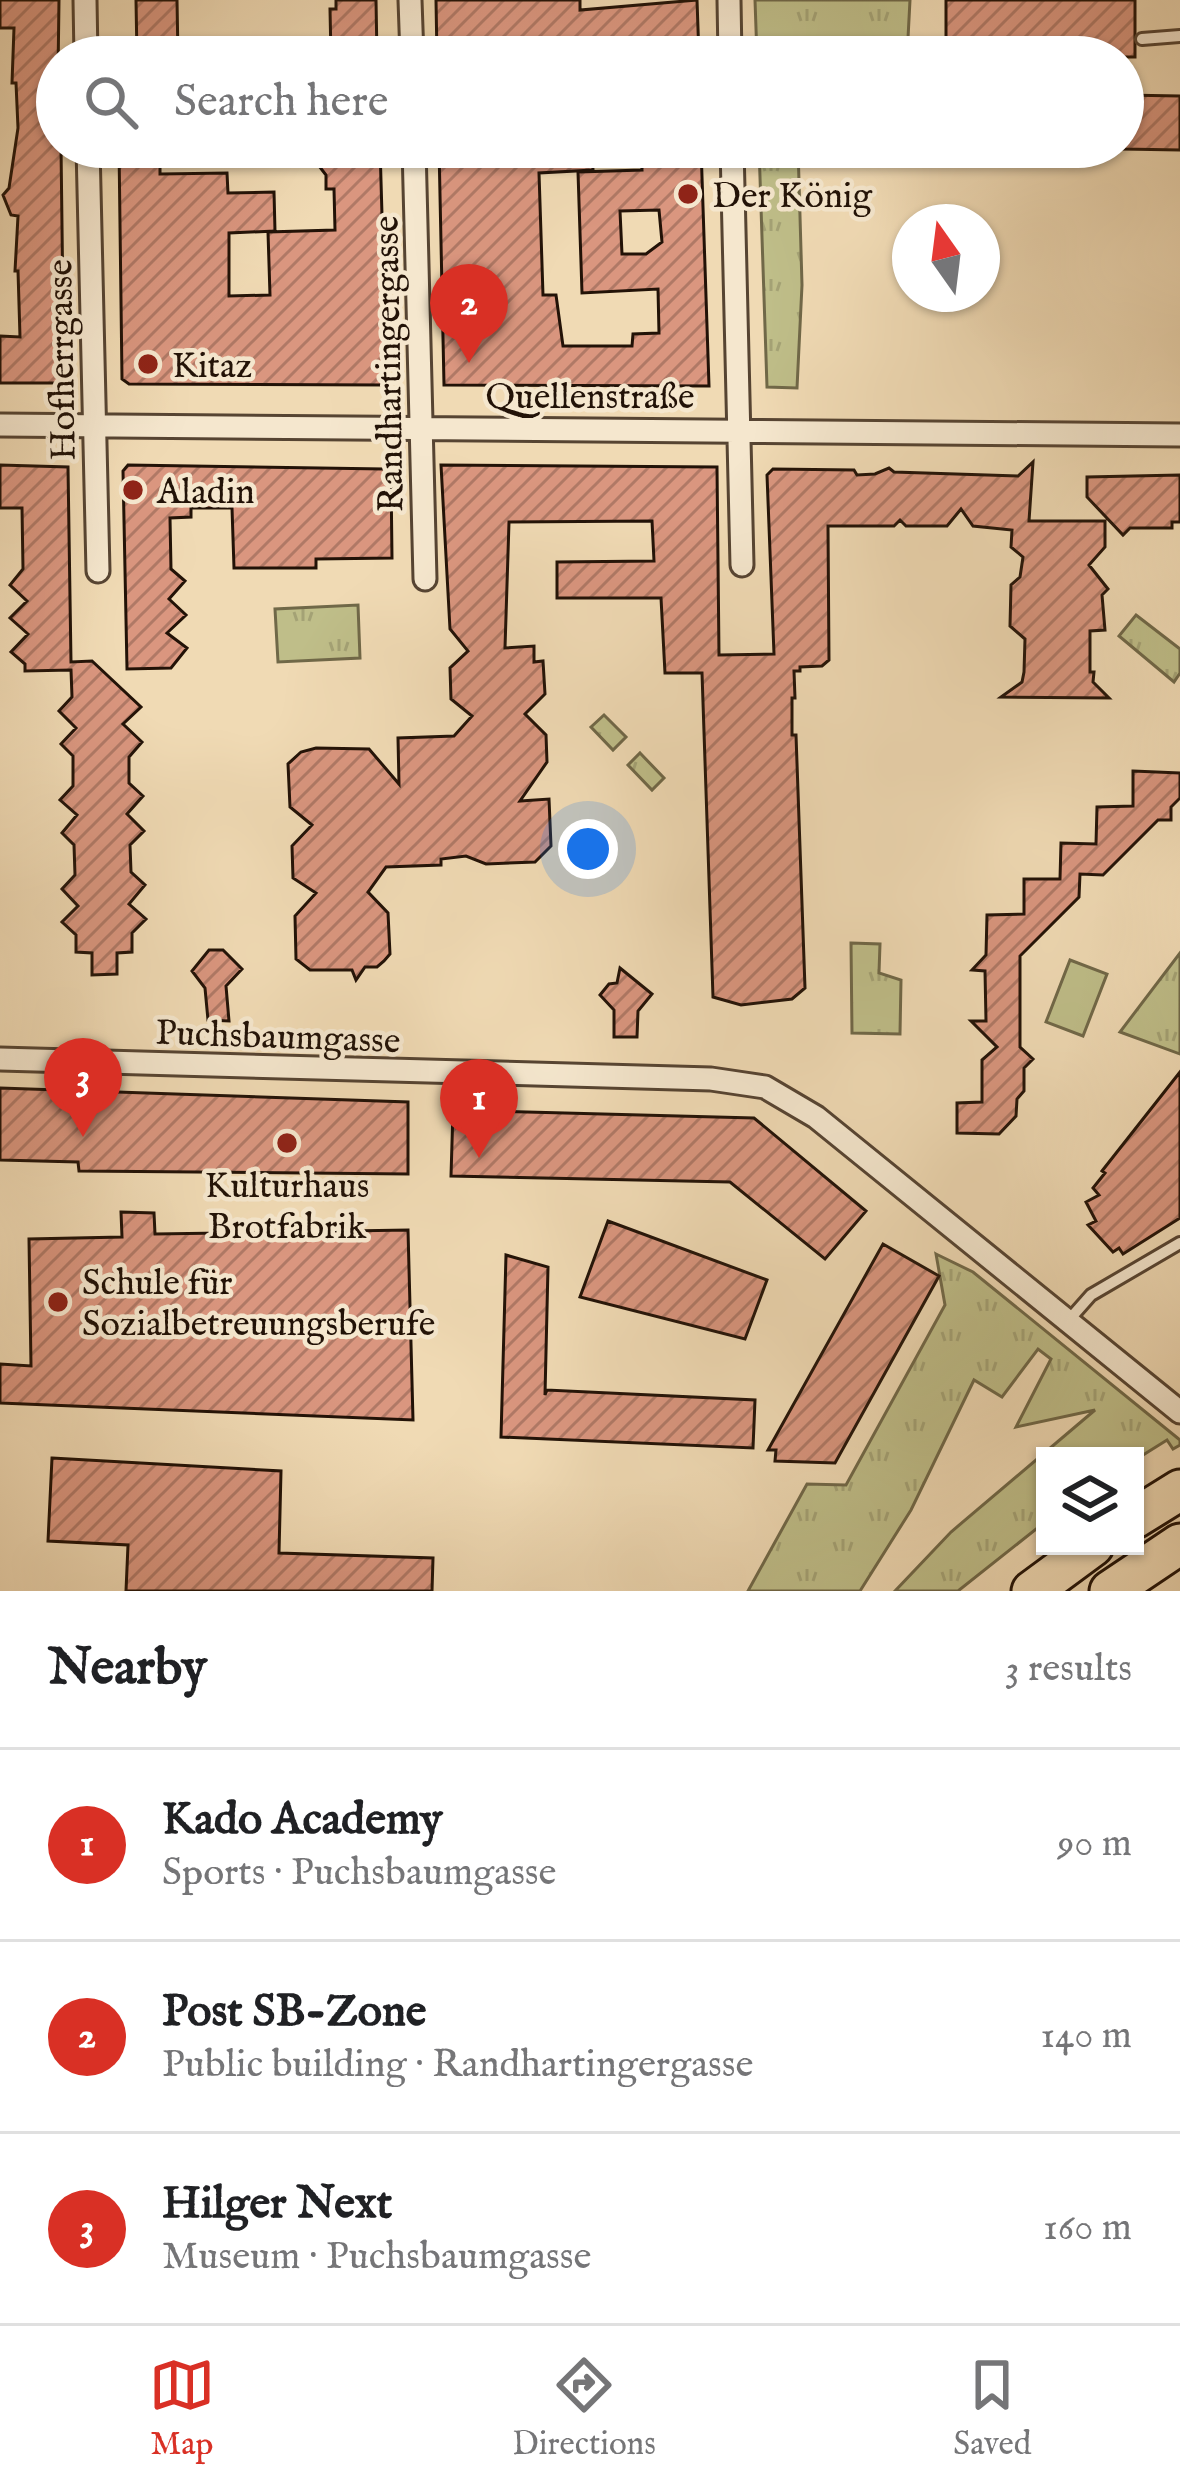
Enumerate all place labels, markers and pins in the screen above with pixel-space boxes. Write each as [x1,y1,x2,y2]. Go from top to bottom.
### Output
place label: Der König [712,174,872,220]
marker: Der König [675,181,701,207]
pin: 2 [430,264,508,363]
place label: Kitaz [172,344,252,390]
marker: Kitaz [135,351,161,377]
place label: Aladin [156,470,255,516]
marker: Aladin [120,477,146,503]
pin: 3 [44,1038,122,1137]
pin: 1 [440,1059,518,1158]
marker: Kulturhaus Brotfabrik [274,1130,300,1156]
place label: Kulturhaus Brotfabrik [205,1164,369,1251]
place label: Schule für Sozialbetreuungsberufe [82,1261,435,1348]
marker: Schule für Sozialbetreuungsberufe [45,1289,71,1315]

